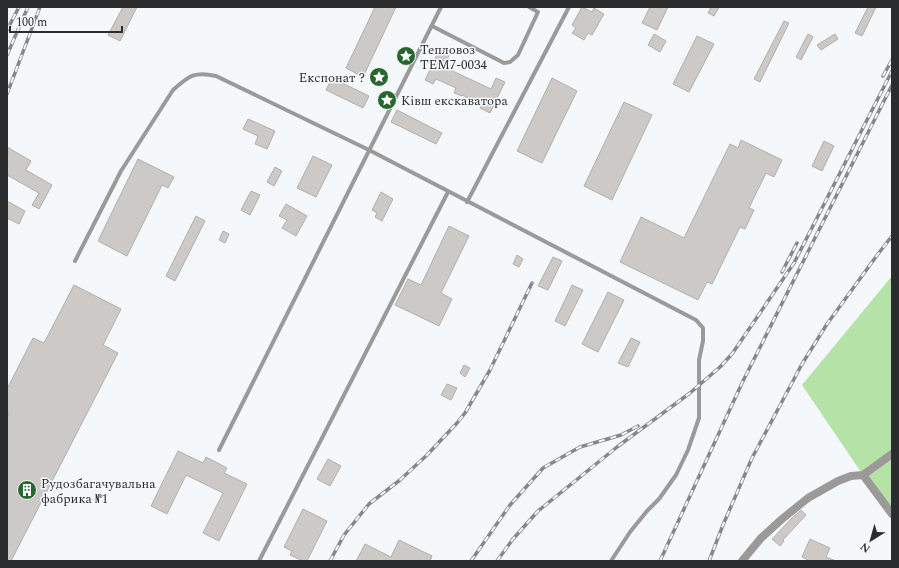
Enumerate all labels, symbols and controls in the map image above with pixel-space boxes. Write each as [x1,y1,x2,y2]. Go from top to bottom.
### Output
scale bar [10,8,122,34]
text: 100 m [16,13,47,32]
place label: Тепловоз ТЕМ7-0034 [420,40,488,75]
place icon: Тепловоз ТЕМ7-0034 [395,45,417,67]
place icon: Експонат ? [368,66,390,88]
place label: Експонат ? [299,68,365,88]
place icon: Ківш екскаватора [376,89,398,111]
place label: Ківш екскаватора [401,91,508,111]
place label: Рудозбагачувальна фабрика №1 [41,474,156,509]
building icon: Рудозбагачувальна фабрика №1 [16,479,38,501]
north arrow [851,520,891,560]
text: N [857,538,874,557]

